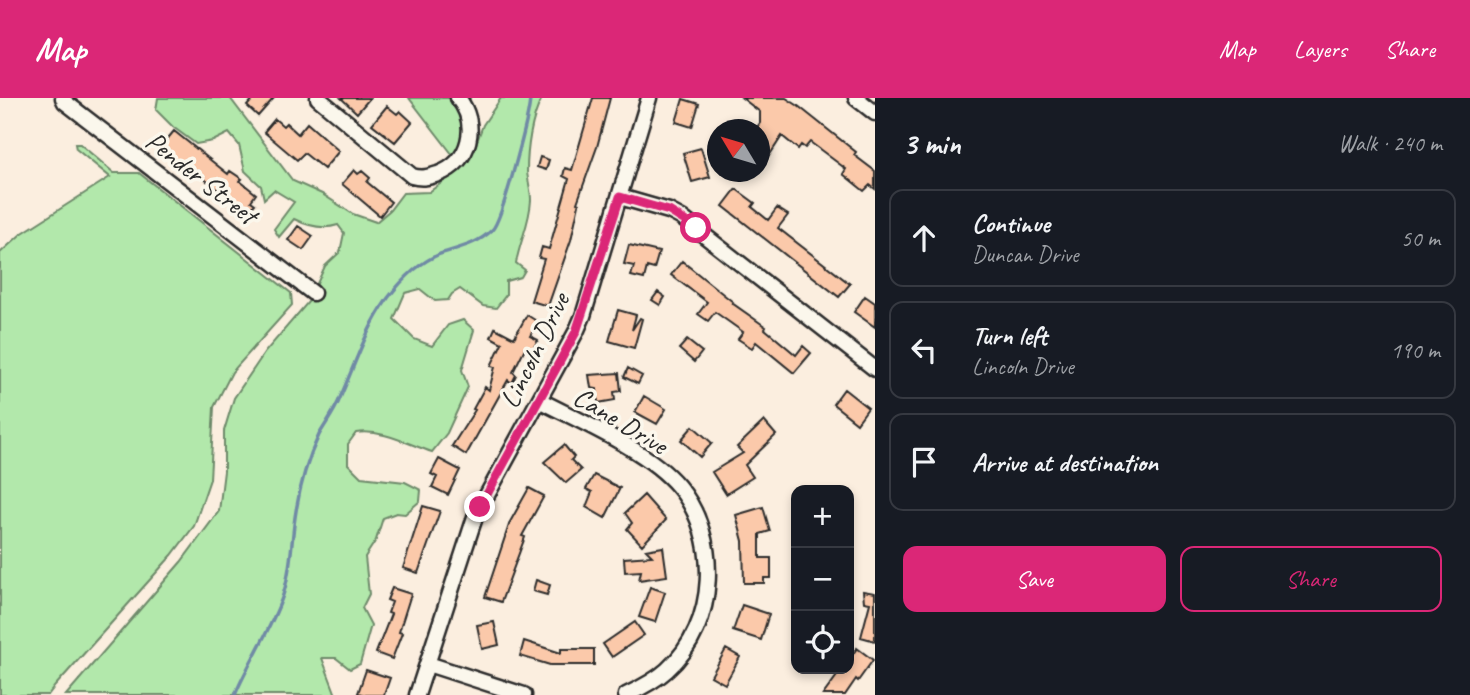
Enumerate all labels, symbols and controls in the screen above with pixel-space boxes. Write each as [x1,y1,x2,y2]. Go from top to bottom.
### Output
text: Map [35,28,86,70]
text: Map [1219,34,1256,64]
text: Layers [1294,34,1347,64]
text: Share [1385,34,1435,64]
north arrow [707,119,770,182]
street label: Pender Street [139,123,267,234]
text: 3 min [903,125,960,163]
text: Walk · 240 m [1338,129,1442,158]
text: Continue [972,207,1050,240]
route start [680,212,711,243]
icon: ahead [905,219,943,257]
text: 50 m [1401,224,1440,253]
text: Duncan Drive [972,240,1079,269]
street label: Lincoln Drive [492,285,578,413]
text: Turn left [972,319,1047,352]
icon: left [905,331,943,369]
text: 190 m [1391,336,1440,365]
text: Lincoln Drive [972,352,1074,381]
street label: Cane Drive [567,379,676,463]
icon: arrive [905,443,943,481]
text: Arrive at destination [972,446,1158,479]
map controls [791,485,854,674]
button: + [791,485,854,548]
route end [464,491,495,522]
button: Save [903,546,1166,612]
button: Share [1180,546,1442,612]
button: − [791,548,854,611]
button: locate [791,611,854,674]

